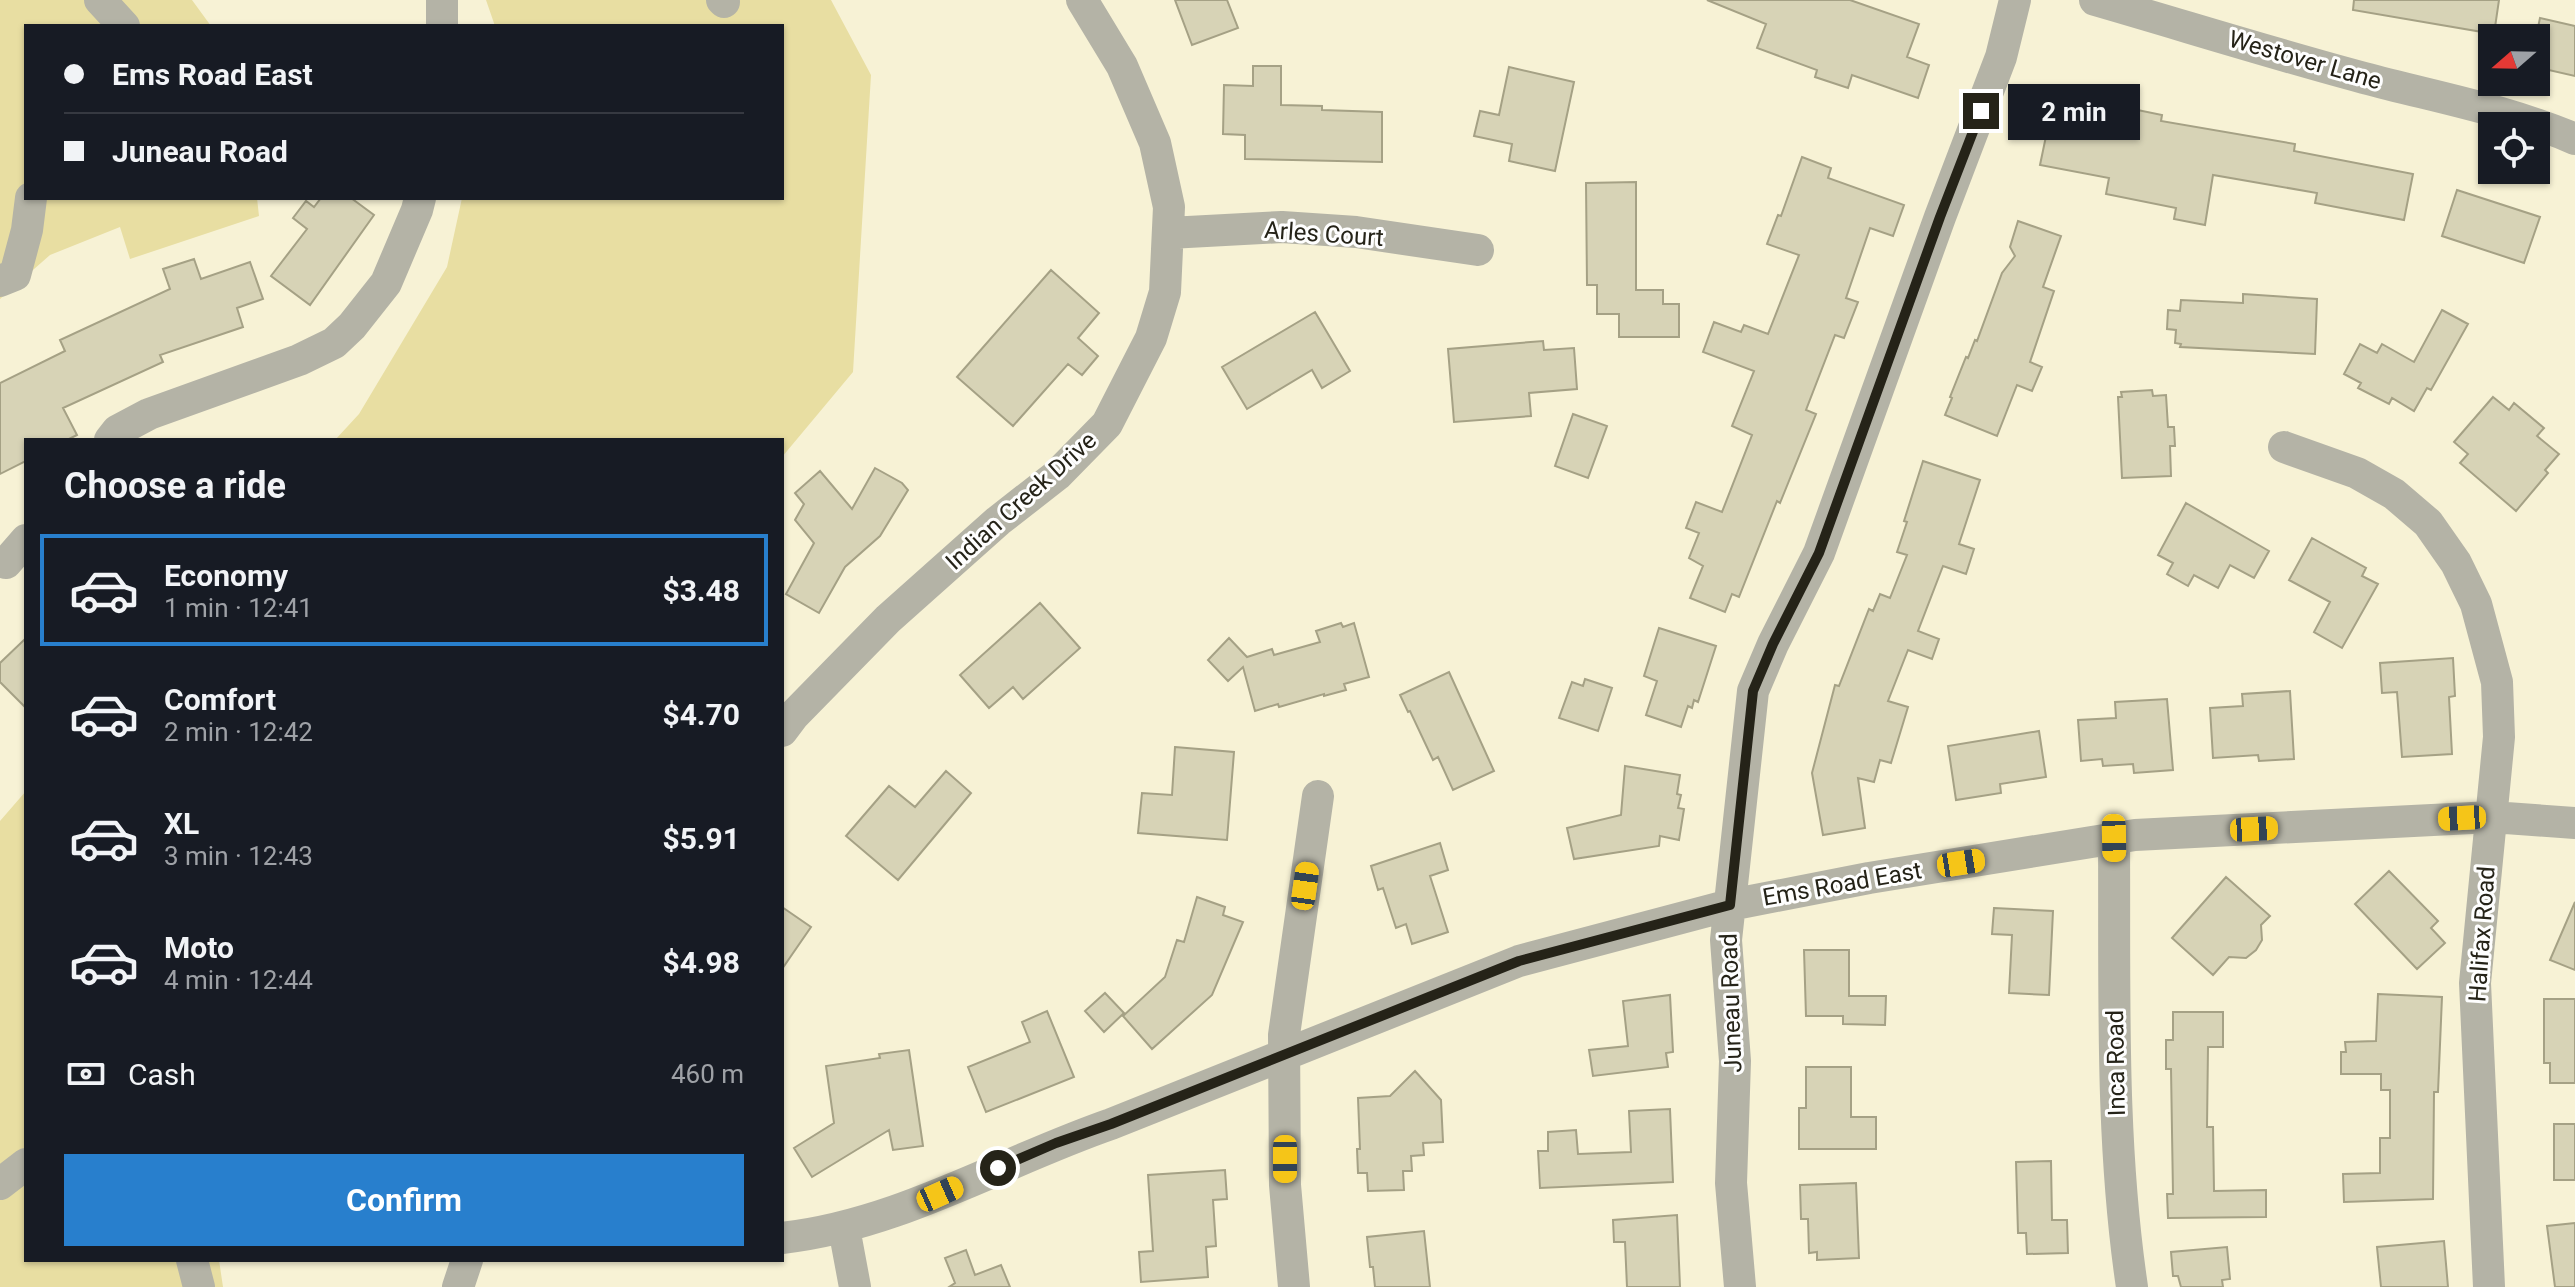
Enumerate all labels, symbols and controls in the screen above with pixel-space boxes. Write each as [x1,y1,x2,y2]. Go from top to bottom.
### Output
north arrow [2478,24,2550,96]
map controls [2478,24,2550,184]
street label: Westover Lane [2225,25,2385,95]
text: Ems Road East [112,57,313,92]
callout: 2 min [2009,83,2141,139]
route end [1963,93,1999,129]
text: 2 min [2041,97,2107,127]
button: locate [2478,112,2550,184]
text: Juneau Road [112,134,288,169]
street label: Arles Court [1263,216,1385,252]
street label: Indian Creek Drive [940,426,1102,576]
text: Choose a ride [64,465,286,507]
icon: car [68,554,140,626]
text: Economy [164,558,288,593]
text: $3.48 [662,573,740,608]
text: 1 min · 12:41 [164,593,313,623]
icon: car [68,678,140,750]
text: Comfort [164,682,276,717]
text: $4.70 [662,697,740,732]
text: 2 min · 12:42 [164,717,313,747]
icon: car [68,802,140,874]
car [2437,805,2487,831]
text: XL [164,806,199,841]
car [2102,814,2126,862]
car [2229,816,2279,842]
text: $5.91 [662,821,740,856]
text: 3 min · 12:43 [164,841,313,871]
car [1935,847,1987,879]
street label: Ems Road East [1760,856,1924,912]
car [1290,861,1320,911]
street label: Halifax Road [2463,865,2501,1003]
icon: car [68,926,140,998]
text: Moto [164,930,234,965]
street label: Juneau Road [1715,933,1747,1073]
text: $4.98 [662,945,740,980]
text: 4 min · 12:44 [164,965,313,995]
street label: Inca Road [2101,1010,2131,1116]
icon: cash [64,1052,108,1096]
text: Cash [128,1057,196,1092]
text: 460 m [671,1059,744,1089]
car [1273,1135,1297,1183]
route start [980,1150,1016,1186]
button: Confirm [64,1154,744,1246]
car [913,1173,967,1215]

